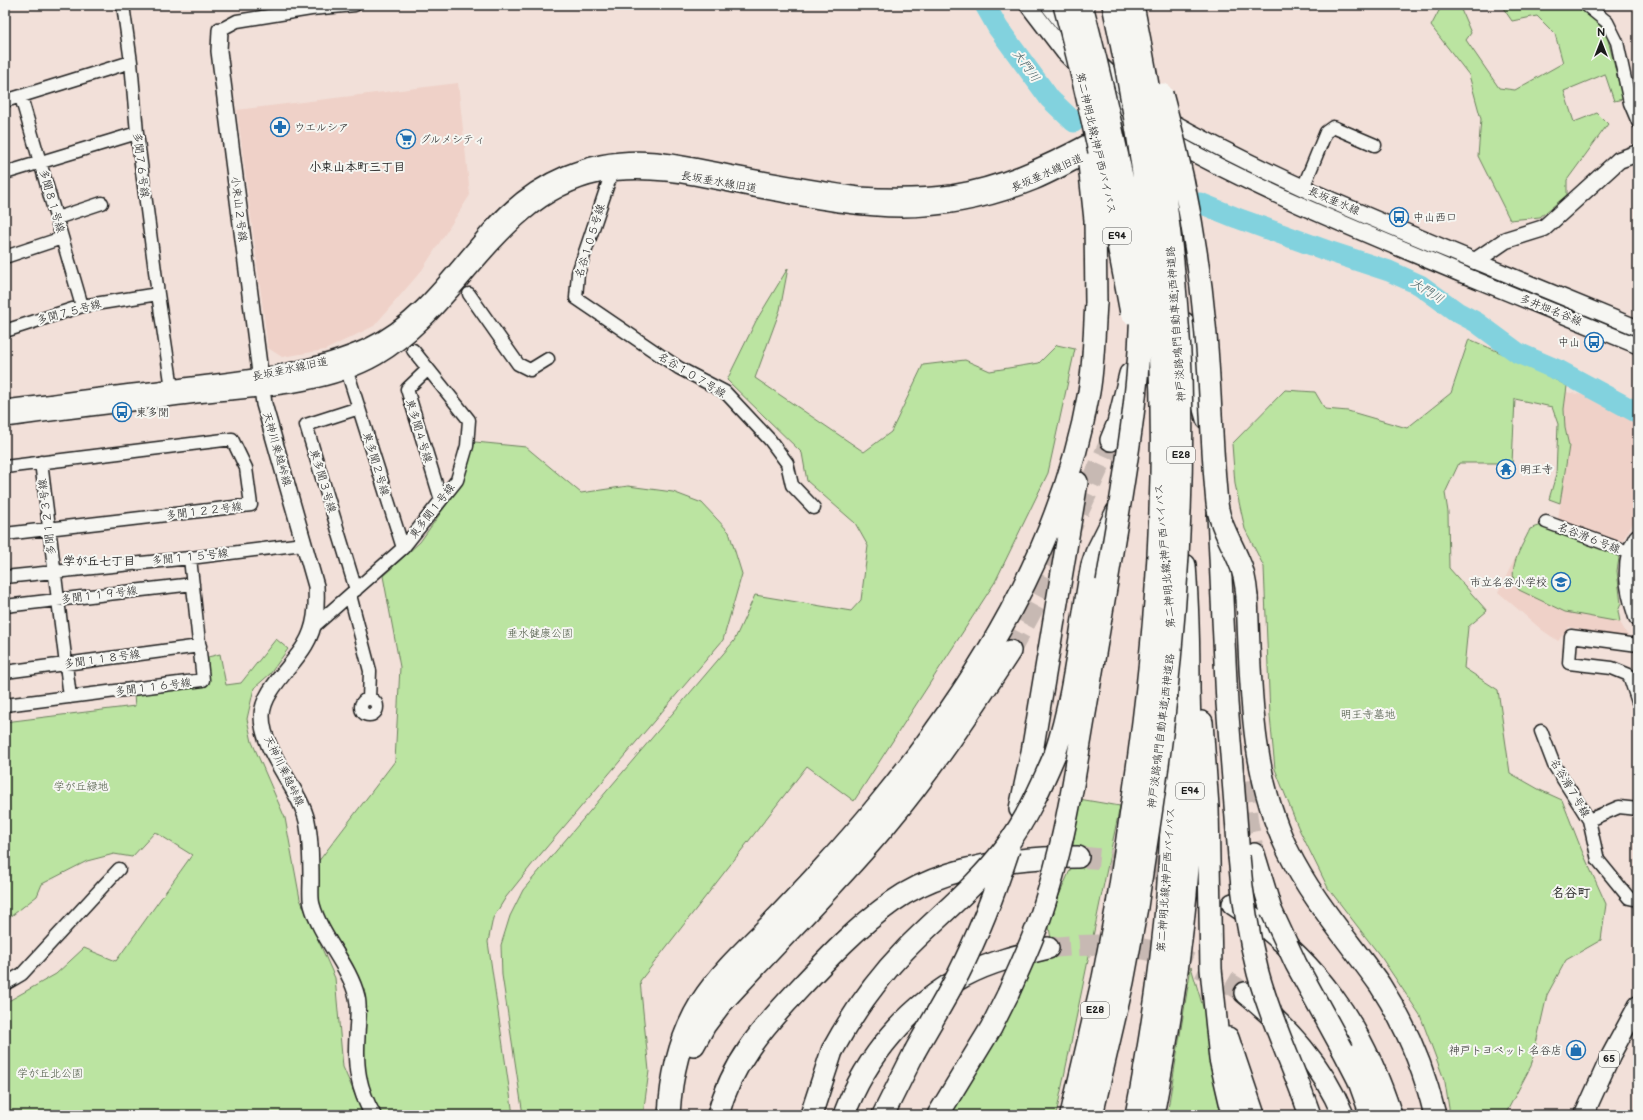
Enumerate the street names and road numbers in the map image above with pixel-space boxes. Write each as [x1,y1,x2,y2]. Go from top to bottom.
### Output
street label: 第二神明北線;神戸西バイパス [1073,71,1119,215]
street label: 多聞７６号線 [131,131,151,199]
street label: 長坂垂水線旧道 [1009,151,1085,195]
street label: 多聞８１号線 [37,167,67,235]
street label: 長坂垂水線旧道 [680,169,758,195]
street label: 小束山２号線 [229,175,249,243]
street label: 長坂垂水線 [1306,184,1362,218]
street label: 名谷１０５号線 [573,202,607,280]
road number: E94 [1103,228,1131,244]
street label: 神戸淡路鳴門自動車道;西神道路 [1164,246,1188,402]
street label: 多井畑名谷線 [1518,292,1584,328]
street label: 多聞７５号線 [35,297,103,327]
street label: 名谷１０７号線 [656,350,728,400]
street label: 長坂垂水線旧道 [251,355,329,383]
street label: 東多聞４号線 [403,398,435,464]
street label: 天神川乗越峠線 [260,410,294,488]
street label: 東多聞２号線 [360,431,392,497]
road number: E28 [1167,447,1195,463]
street label: 東多聞３号線 [307,448,339,514]
street label: 多聞１２３号線 [36,478,58,556]
street label: 東多聞１号線 [407,481,457,541]
street label: 第二神明北線;神戸西バイパス [1152,483,1178,629]
street label: 多聞１２２号線 [165,500,243,522]
street label: 名谷滑６号線 [1556,520,1622,556]
street label: 多聞１１５号線 [151,547,229,567]
street label: 多聞１１９号線 [60,584,138,606]
street label: 多聞１１８号線 [63,647,141,671]
street label: 神戸淡路鳴門自動車道;西神道路 [1145,653,1177,809]
street label: 多聞１１６号線 [114,676,192,698]
street label: 天神川乗越峠線 [261,734,307,808]
street label: 名谷滑７号線 [1547,756,1593,820]
road number: E94 [1176,783,1204,799]
street label: 第二神明北線;神戸西バイパス [1154,807,1178,953]
road number: E28 [1081,1002,1109,1018]
road number: 65 [1599,1051,1619,1067]

